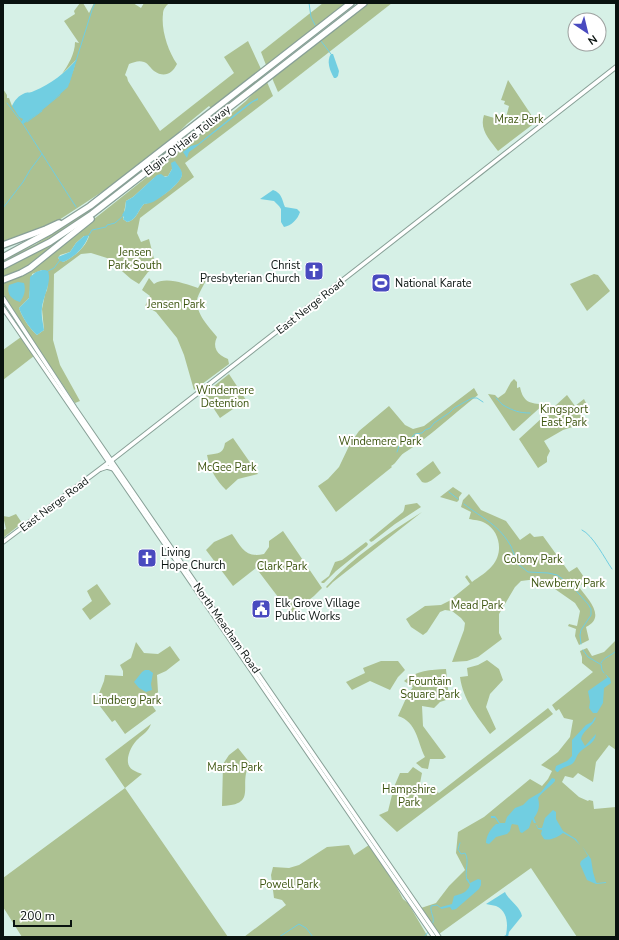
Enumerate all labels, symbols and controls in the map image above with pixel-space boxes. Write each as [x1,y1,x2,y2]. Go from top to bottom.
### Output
north arrow [567,12,607,52]
text: N [585,31,600,48]
street label: Elgin-O'Hare Tollway [141,102,234,179]
park label: Mraz Park [494,112,544,127]
park label: Jensen Park South [108,245,162,273]
place label: Christ Presbyterian Church [200,258,300,286]
church icon: Christ Presbyterian Church [303,260,325,282]
sports icon: National Karate [370,272,392,294]
street label: East Nerge Road [273,275,347,338]
place label: National Karate [395,276,472,291]
park label: Jensen Park [146,297,205,312]
park label: Windemere Detention [196,383,254,411]
park label: Kingsport East Park [540,402,588,430]
park label: Windemere Park [339,434,422,449]
park label: McGee Park [198,460,257,475]
street label: East Nerge Road [17,474,92,535]
place label: Living Hope Church [161,545,226,573]
church icon: Living Hope Church [136,547,158,569]
park label: Colony Park [503,552,563,567]
park label: Clark Park [257,559,308,574]
park label: Newberry Park [531,576,606,591]
street label: North Meacham Road [190,580,264,677]
place label: Elk Grove Village Public Works [275,596,360,624]
public building icon: Elk Grove Village Public Works [250,598,272,620]
park label: Mead Park [451,598,504,613]
park label: Fountain Square Park [400,674,460,702]
park label: Lindberg Park [93,693,162,708]
park label: Marsh Park [207,760,263,775]
park label: Hampshire Park [382,782,436,810]
park label: Powell Park [259,877,319,892]
scale bar [14,902,71,928]
text: 200 m [20,908,55,924]

